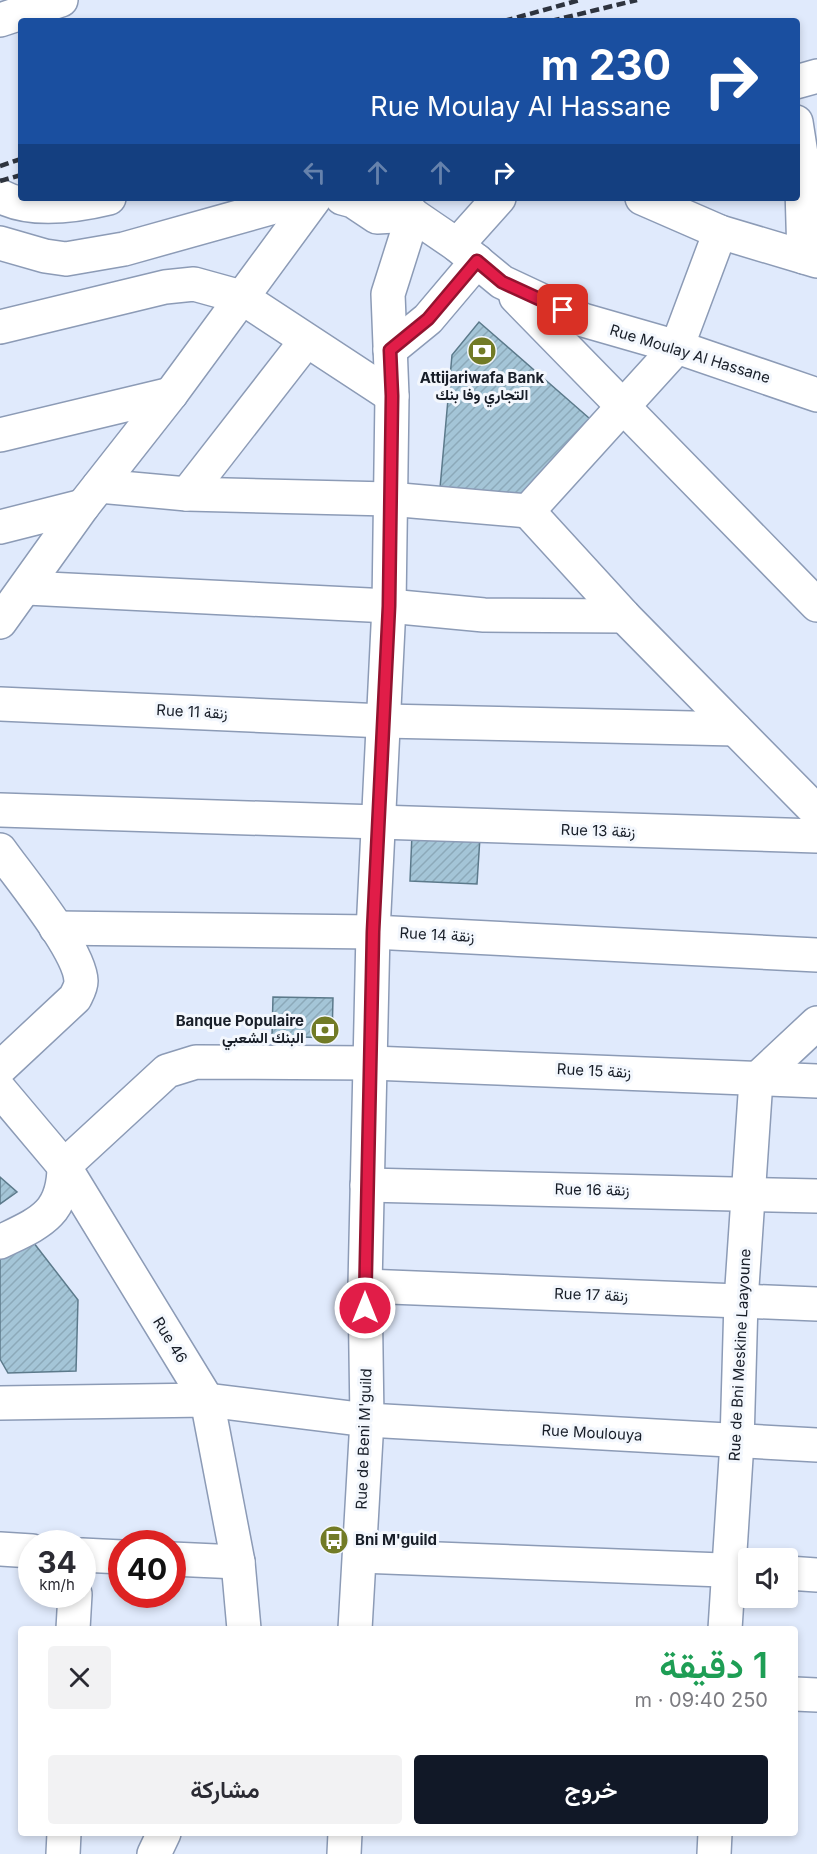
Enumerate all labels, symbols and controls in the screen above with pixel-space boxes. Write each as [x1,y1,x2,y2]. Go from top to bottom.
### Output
text: 230 m [541,39,671,90]
icon: right [692,42,770,120]
text: Rue Moulay Al Hassane [370,90,671,123]
icon: left [298,156,331,189]
icon: ahead [361,156,394,189]
icon: ahead [424,156,457,189]
icon: right [487,156,520,189]
pin [537,284,588,335]
icon: arrive [546,293,579,326]
street label: Rue Moulay Al Hassane [608,320,773,387]
bank icon: Attijariwafa Bank التجاري وفا بنك [466,335,498,367]
place label: Attijariwafa Bank التجاري وفا بنك [420,368,544,408]
street label: Rue 11 زنقة [156,700,228,723]
street label: Rue 13 زنقة [560,820,636,841]
street label: Rue 14 زنقة [399,923,475,946]
place label: Banque Populaire البنك الشعبي [176,1011,304,1051]
bank icon: Banque Populaire البنك الشعبي [309,1014,341,1046]
street label: Rue 15 زنقة [556,1059,632,1082]
street label: Rue 16 زنقة [554,1179,630,1200]
street label: Rue de Bni Meskine Laayoune [724,1248,755,1462]
position arrow [333,1276,397,1340]
street label: Rue 17 زنقة [554,1284,628,1305]
street label: Rue 46 [149,1313,192,1366]
street label: Rue de Beni M'guild [352,1368,375,1510]
street label: Rue Moulouya [541,1420,643,1445]
bus stop icon: Bni M'guild [318,1524,350,1556]
speed limit sign: 40 [108,1530,186,1608]
place label: Bni M'guild [355,1530,437,1549]
text: 34 [37,1544,77,1580]
map controls [738,1548,798,1608]
button: sound [738,1548,798,1608]
text: km/h [39,1575,75,1594]
text: 1 دقيقة [659,1643,768,1687]
button: close [48,1646,111,1709]
text: 250 m · 09:40 [635,1688,768,1712]
button: مشاركة [48,1755,402,1824]
button: خروج [414,1755,768,1824]

